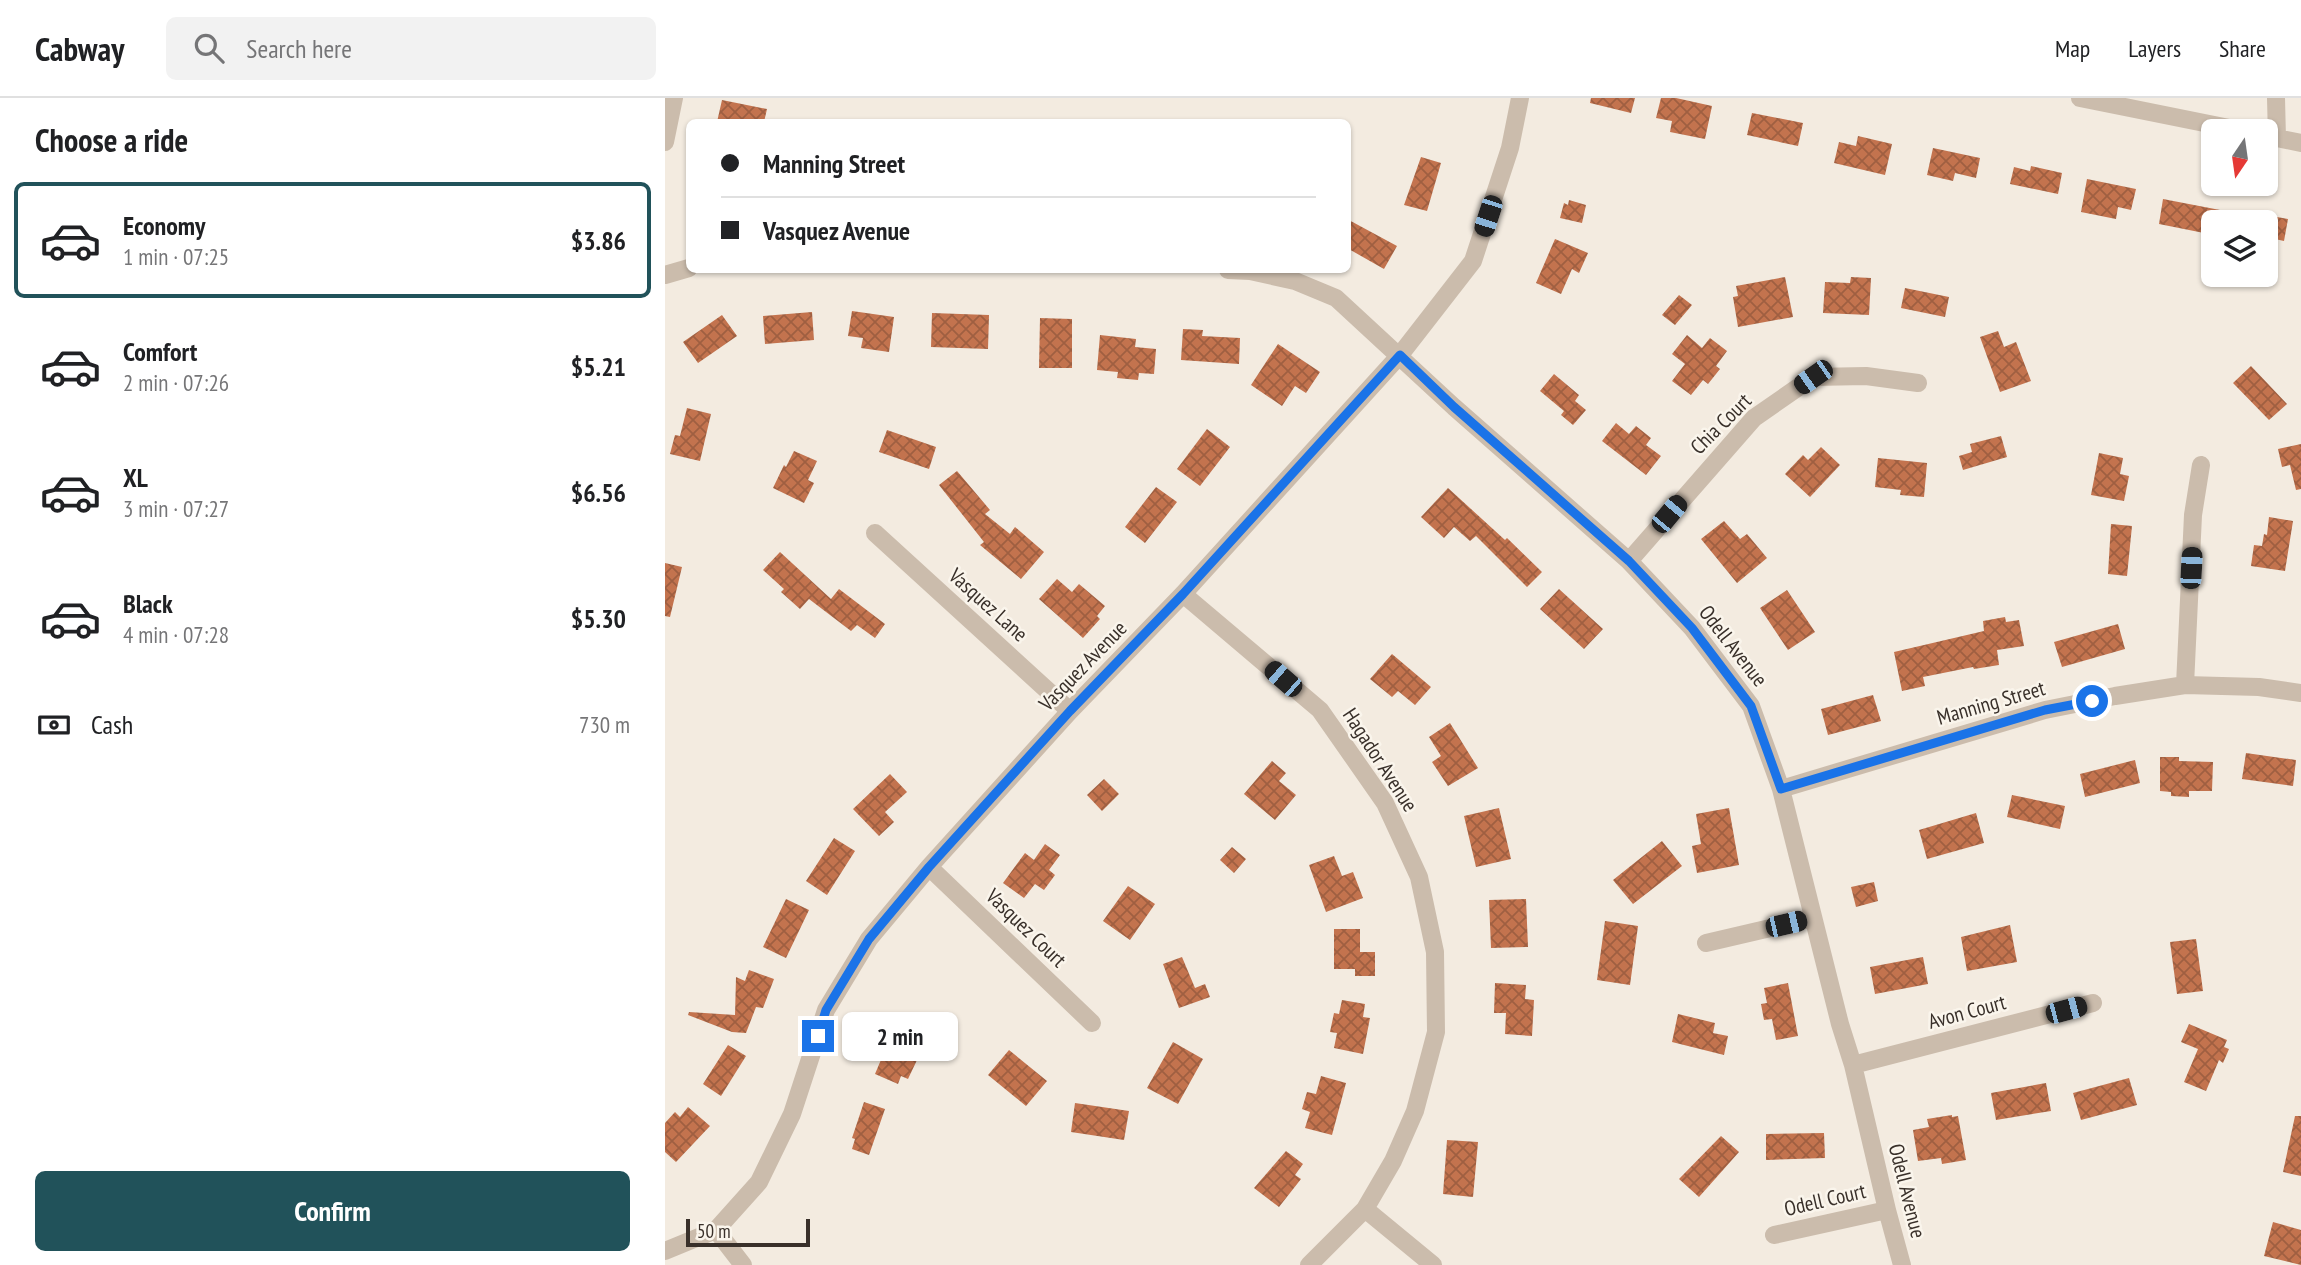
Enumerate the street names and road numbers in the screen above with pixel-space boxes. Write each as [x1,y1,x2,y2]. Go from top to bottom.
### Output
street label: Chia Court [1684,387,1757,460]
street label: Vasquez Lane [942,561,1034,647]
street label: Odell Avenue [1693,600,1774,692]
street label: Vasquez Avenue [1032,615,1132,717]
street label: Manning Street [1934,674,2048,731]
street label: Hagador Avenue [1337,703,1424,817]
street label: Vasquez Court [980,882,1073,973]
street label: Avon Court [1925,988,2009,1035]
street label: Odell Avenue [1883,1141,1932,1241]
street label: Odell Court [1782,1177,1868,1222]

